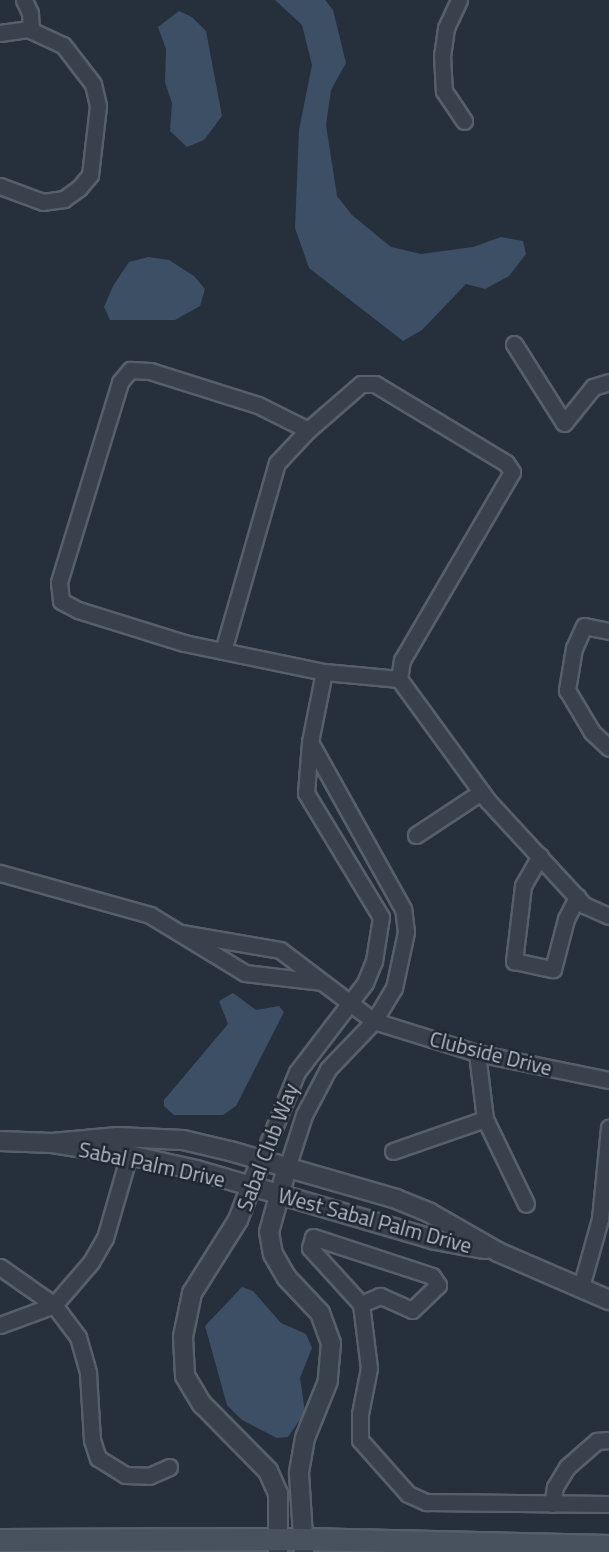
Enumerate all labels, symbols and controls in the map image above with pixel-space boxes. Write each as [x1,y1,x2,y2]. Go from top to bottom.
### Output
street label: Clubside Drive [427,1026,555,1080]
street label: Sabal Club Way [231,1080,303,1214]
street label: Sabal Palm Drive [77,1136,227,1192]
street label: West Sabal Palm Drive [275,1182,475,1258]

